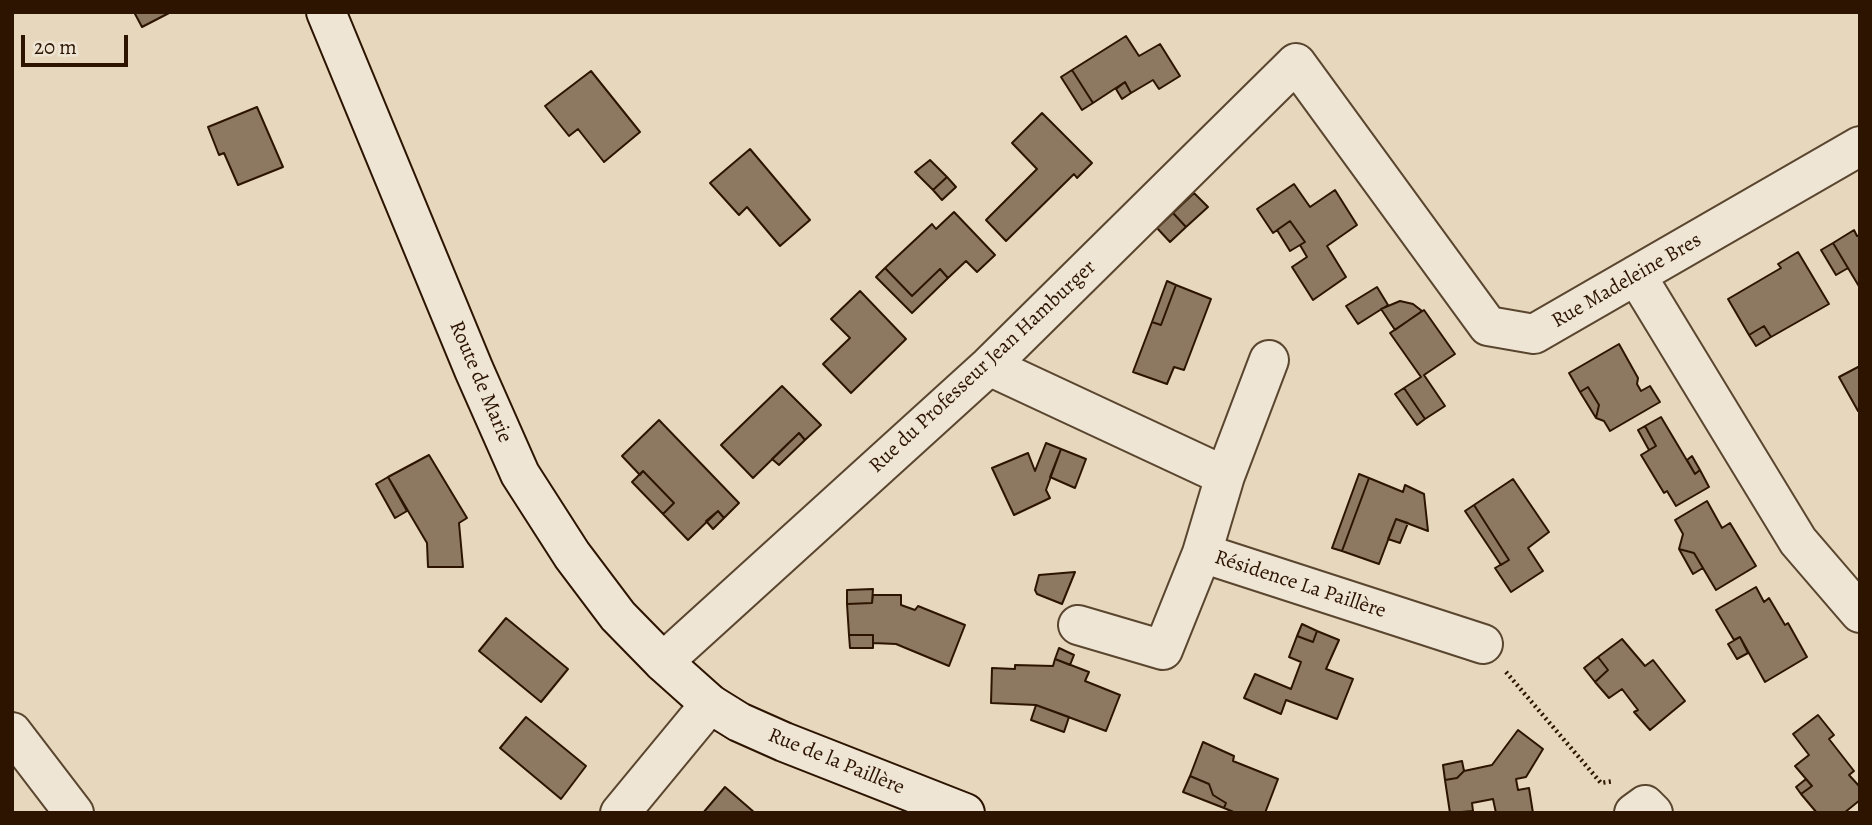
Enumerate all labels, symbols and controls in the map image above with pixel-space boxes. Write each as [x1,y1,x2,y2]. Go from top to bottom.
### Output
scale bar [24,21,131,65]
text: 20 m [34,33,77,61]
street label: Rue Madeleine Bres [1548,228,1706,334]
street label: Rue du Professeur Jean Hamburger [864,255,1102,479]
street label: Route de Marie [443,317,517,447]
street label: Résidence La Paillère [1211,545,1389,625]
street label: Rue de la Paillère [764,723,908,801]

